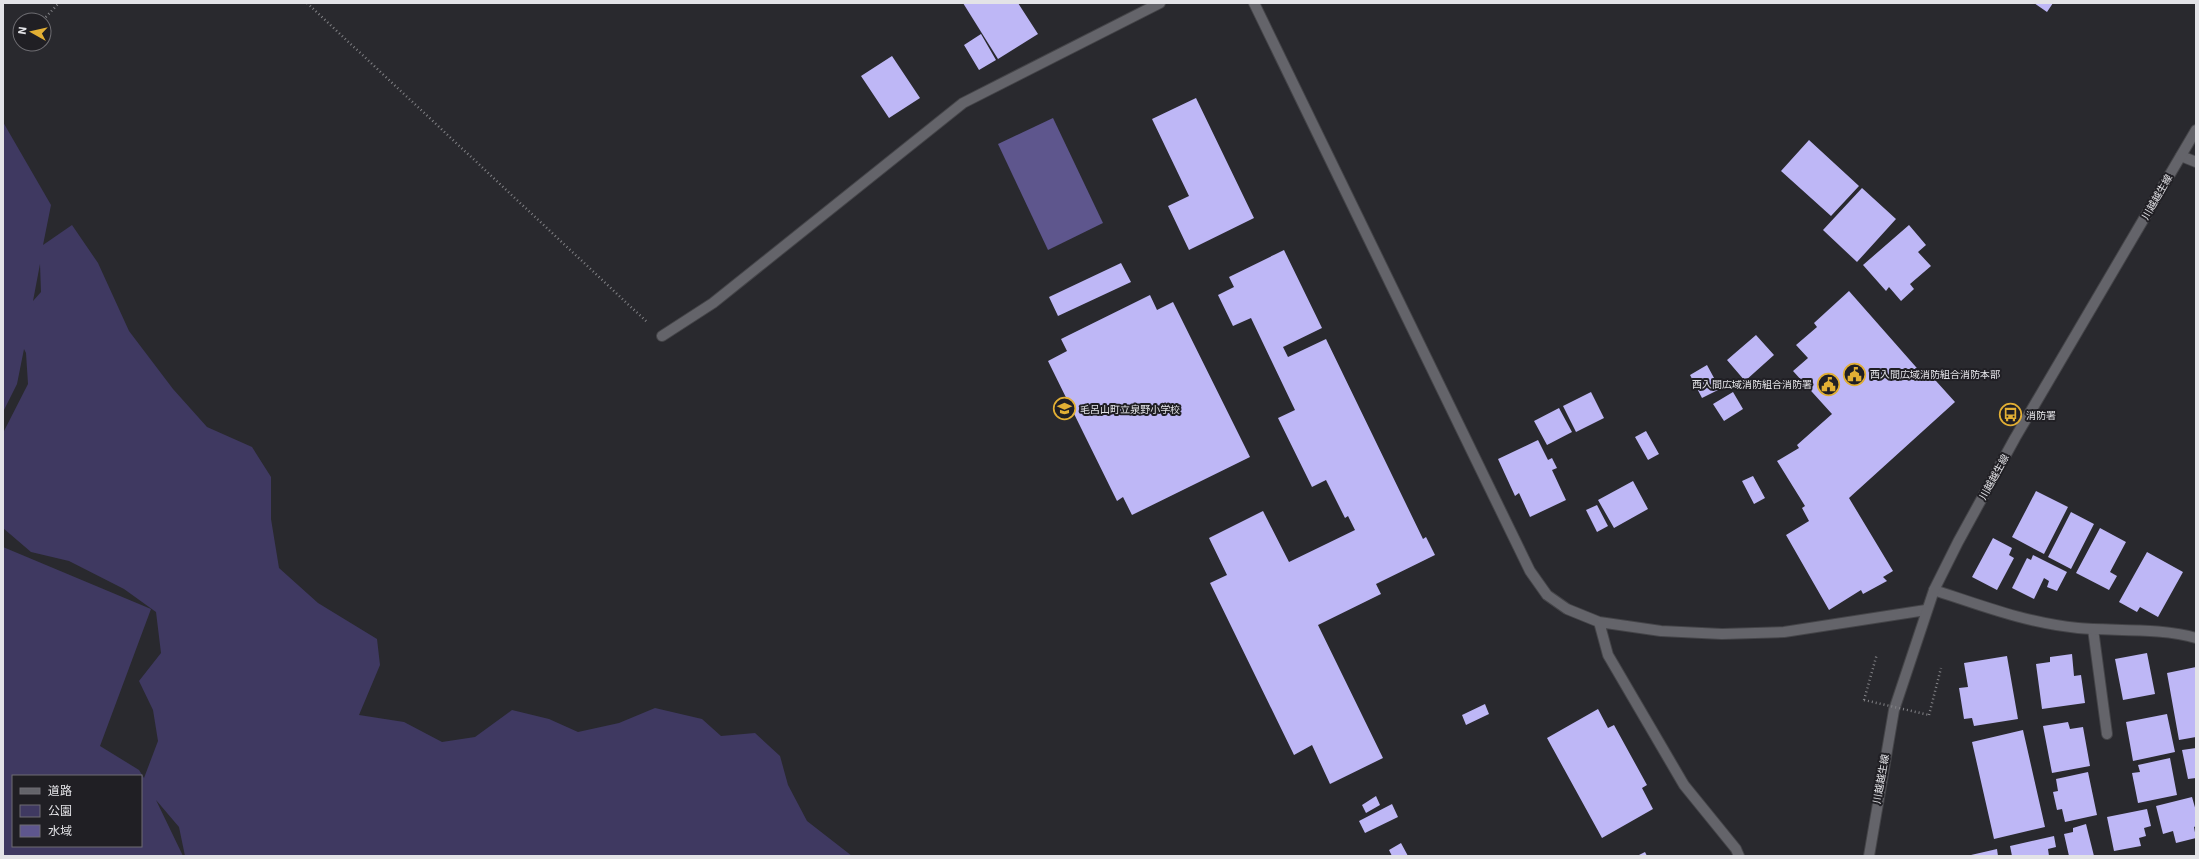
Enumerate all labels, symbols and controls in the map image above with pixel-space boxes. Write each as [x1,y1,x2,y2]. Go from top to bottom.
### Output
north arrow [12,12,52,52]
text: N [15,26,30,36]
street label: 川越越生線 [2139,172,2175,222]
public building icon: 西入間広域消防組合消防本部 [1842,361,1868,387]
place label: 西入間広域消防組合消防本部 [1870,368,2000,381]
public building icon: 西入間広域消防組合消防署 [1815,371,1841,397]
place label: 西入間広域消防組合消防署 [1692,378,1812,391]
school or university icon: 毛呂山町立泉野小学校 [1051,396,1077,422]
bus stop icon: 消防署 [1998,402,2024,428]
place label: 毛呂山町立泉野小学校 [1080,403,1180,416]
place label: 消防署 [2026,409,2056,422]
street label: 川越越生線 [1976,452,2012,502]
street label: 川越越生線 [1870,753,1892,805]
legend [12,775,142,847]
text: 道路 [48,783,72,798]
text: 公園 [48,803,72,818]
text: 水域 [48,823,72,838]

